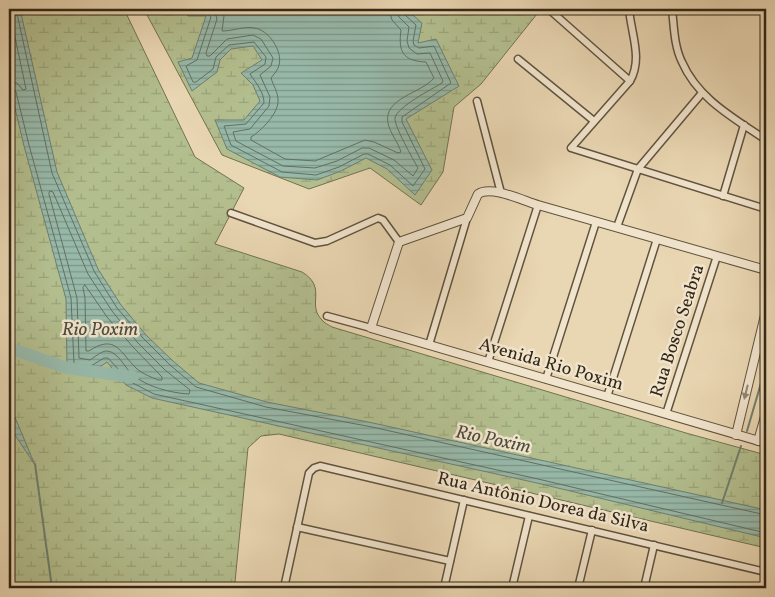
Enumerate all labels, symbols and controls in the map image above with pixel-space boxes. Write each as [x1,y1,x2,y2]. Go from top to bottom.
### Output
street label: Rua Bosco Seabra [645,261,711,401]
water label: Rio Poxim [62,317,138,343]
street label: Avenida Rio Poxim [476,332,626,398]
one-way arrow [742,385,750,400]
water label: Rio Poxim [453,419,533,461]
street label: Rua Antônio Dorea da Silva [435,466,651,540]

